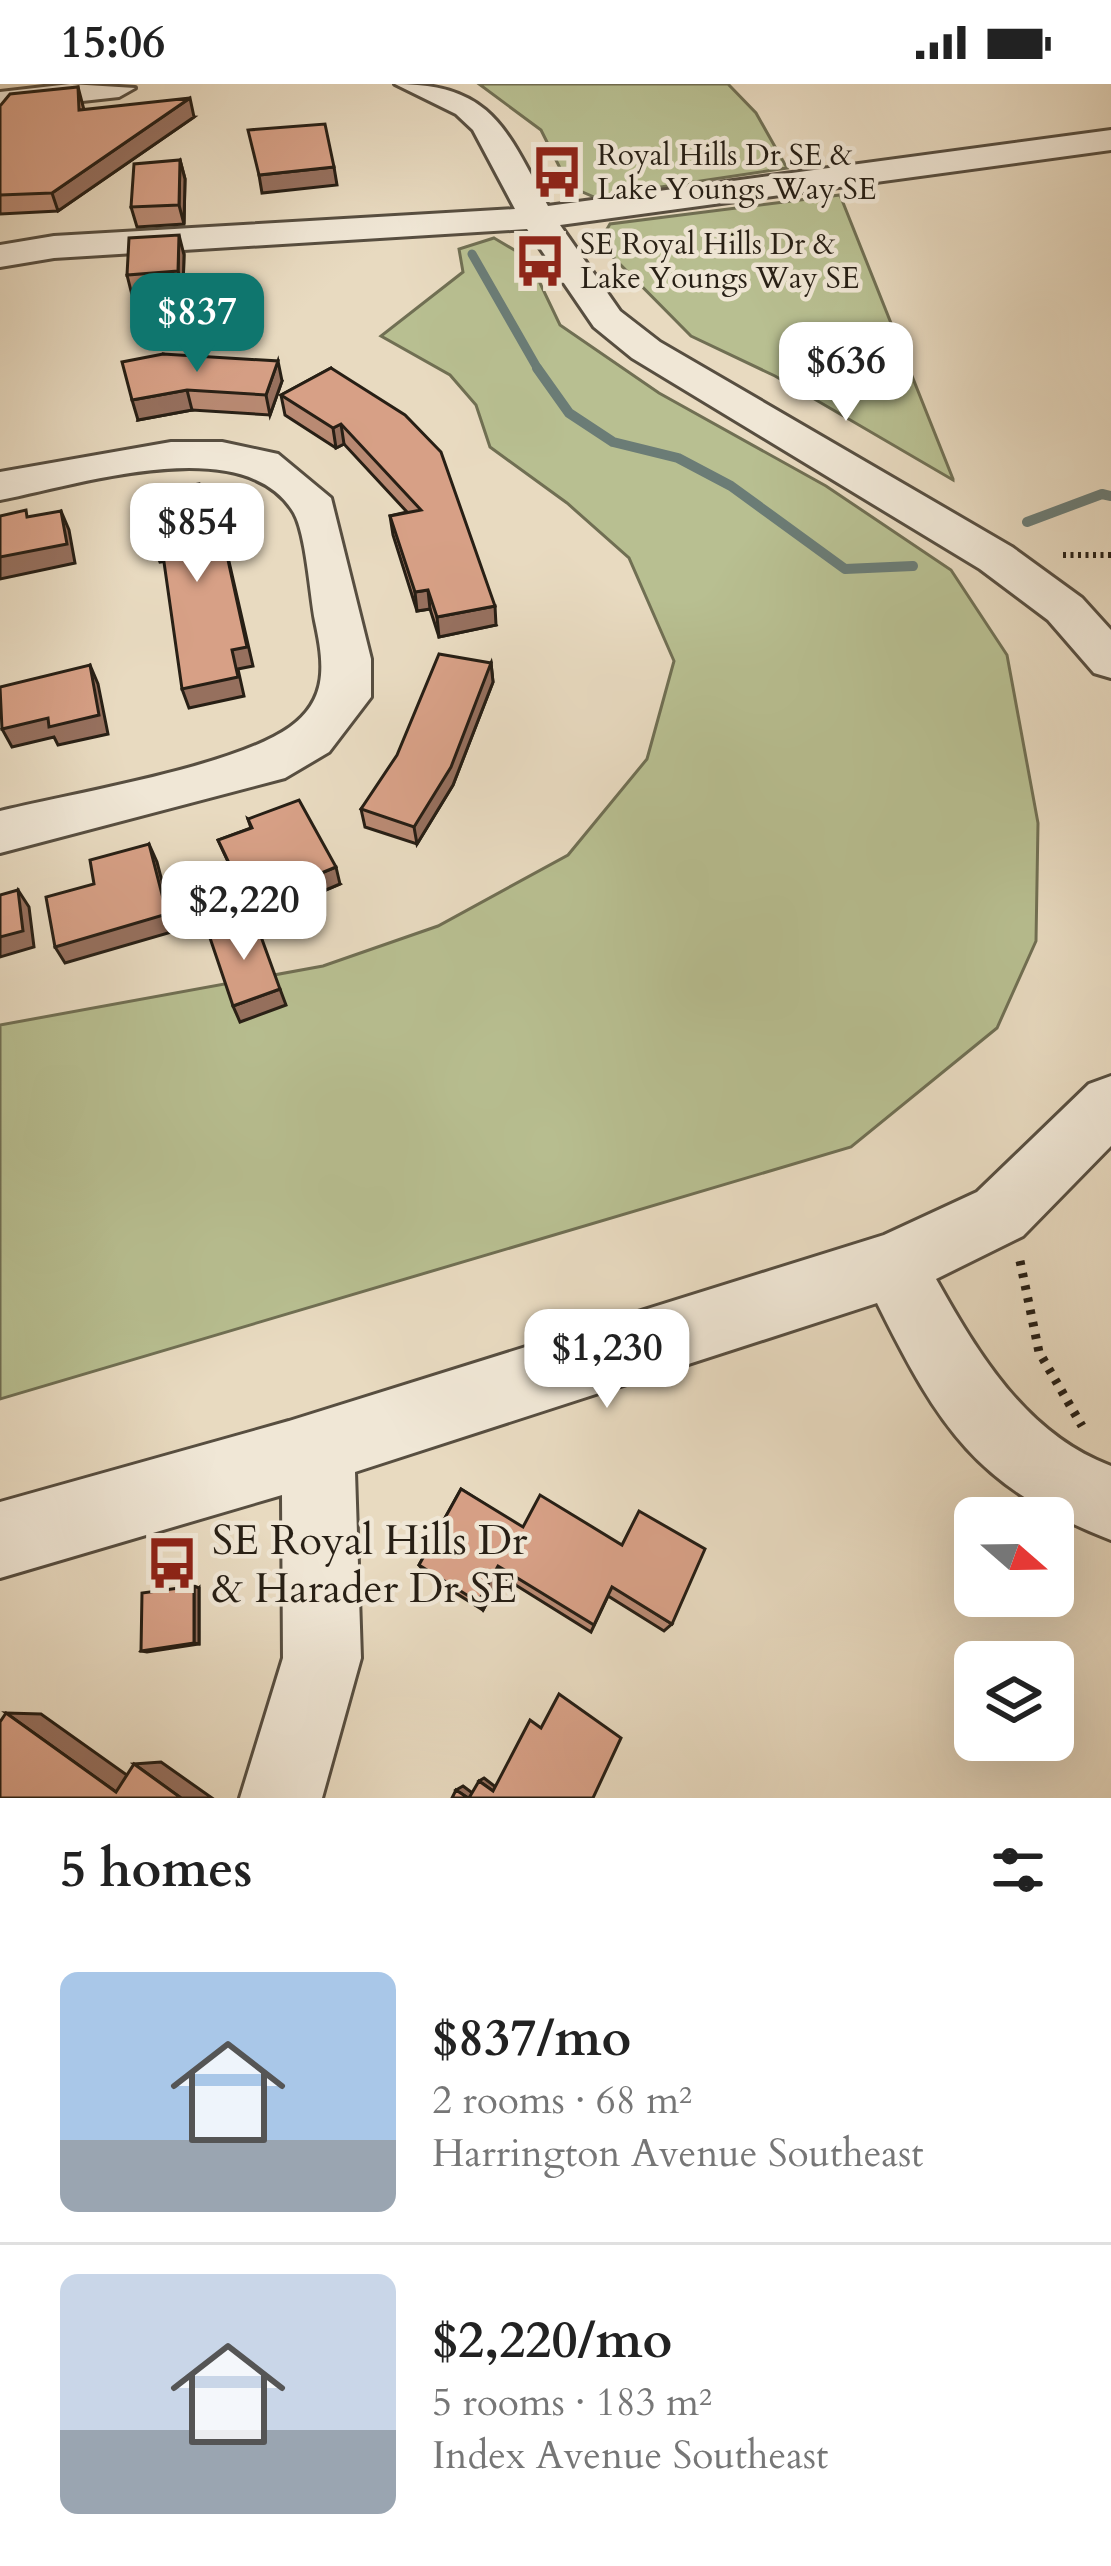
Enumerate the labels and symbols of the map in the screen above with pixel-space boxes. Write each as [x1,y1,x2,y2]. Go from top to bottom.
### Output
place label: Royal Hills Dr SE & Lake Youngs Way SE [597,135,876,210]
bus stop icon: Royal Hills Dr SE & Lake Youngs Way SE [528,143,586,201]
place label: SE Royal Hills Dr & Lake Youngs Way SE [580,224,859,299]
bus stop icon: SE Royal Hills Dr & Lake Youngs Way SE [511,232,569,290]
pin: $837 [126,273,268,375]
pin: $636 [775,322,917,424]
pin: $854 [126,483,268,585]
pin: $2,220 [146,861,342,963]
pin: $1,230 [509,1309,705,1411]
north arrow [954,1497,1074,1617]
place label: SE Royal Hills Dr & Harader Dr SE [212,1512,528,1617]
bus stop icon: SE Royal Hills Dr & Harader Dr SE [143,1534,201,1592]

